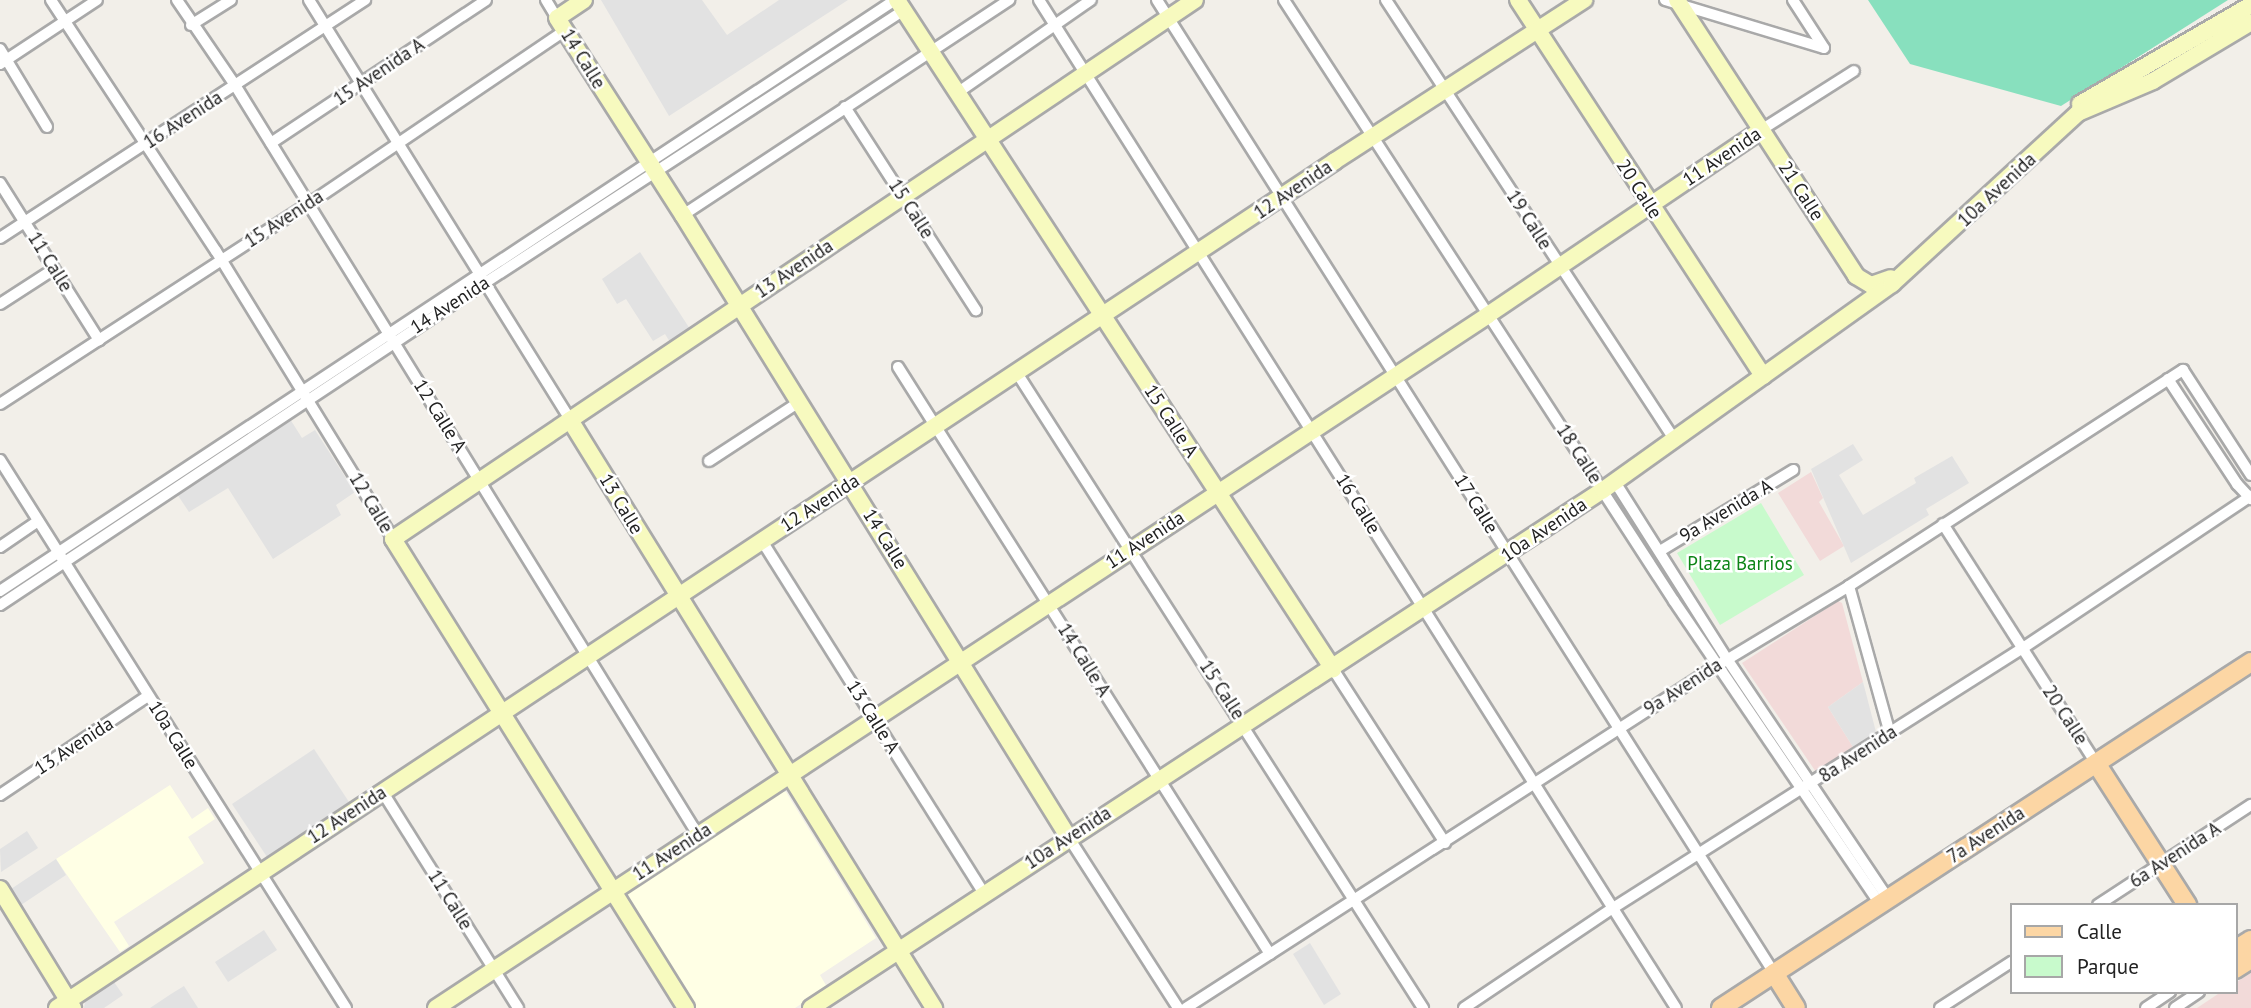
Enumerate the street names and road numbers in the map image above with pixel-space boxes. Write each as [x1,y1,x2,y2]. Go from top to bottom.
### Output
street label: 14 Calle [556,25,610,93]
street label: 15 Avenida A [329,33,429,111]
street label: 16 Avenida [139,86,227,154]
street label: 11 Avenida [1678,122,1766,192]
street label: 10a Avenida [1953,148,2041,232]
street label: 12 Avenida [1249,155,1337,225]
street label: 20 Calle [1611,155,1667,223]
street label: 21 Calle [1773,157,1829,225]
street label: 15 Calle [883,175,939,243]
street label: 15 Avenida [240,185,328,253]
street label: 19 Calle [1501,186,1557,254]
street label: 11 Calle [23,228,77,296]
street label: 13 Avenida [750,234,838,304]
street label: 14 Avenida [406,271,494,339]
street label: 12 Calle A [408,375,472,457]
street label: 15 Calle A [1139,380,1203,462]
street label: 18 Calle [1551,420,1607,488]
street label: 12 Calle [344,469,398,537]
street label: 12 Avenida [776,469,864,537]
street label: 13 Calle [594,470,648,538]
street label: 16 Calle [1331,470,1385,538]
street label: 17 Calle [1449,470,1503,538]
street label: 9a Avenida A [1675,474,1777,548]
street label: 10a Avenida [1496,493,1592,567]
street label: 14 Calle [858,505,912,573]
street label: 11 Avenida [1101,506,1189,574]
street label: 14 Calle A [1052,619,1116,701]
street label: 9a Avenida [1639,653,1727,721]
street label: 15 Calle [1194,656,1250,724]
street label: 13 Calle A [841,676,905,758]
street label: 20 Calle [2037,681,2093,749]
street label: 10a Calle [143,697,203,773]
street label: 13 Avenida [30,712,118,780]
street label: 8a Avenida [1814,720,1902,788]
street label: 12 Avenida [303,781,391,849]
street label: 10a Avenida [1020,801,1116,875]
street label: 7a Avenida [1943,801,2029,869]
street label: 6a Avenida A [2125,817,2225,893]
street label: 11 Avenida [628,818,716,886]
street label: 11 Calle [423,866,477,934]

